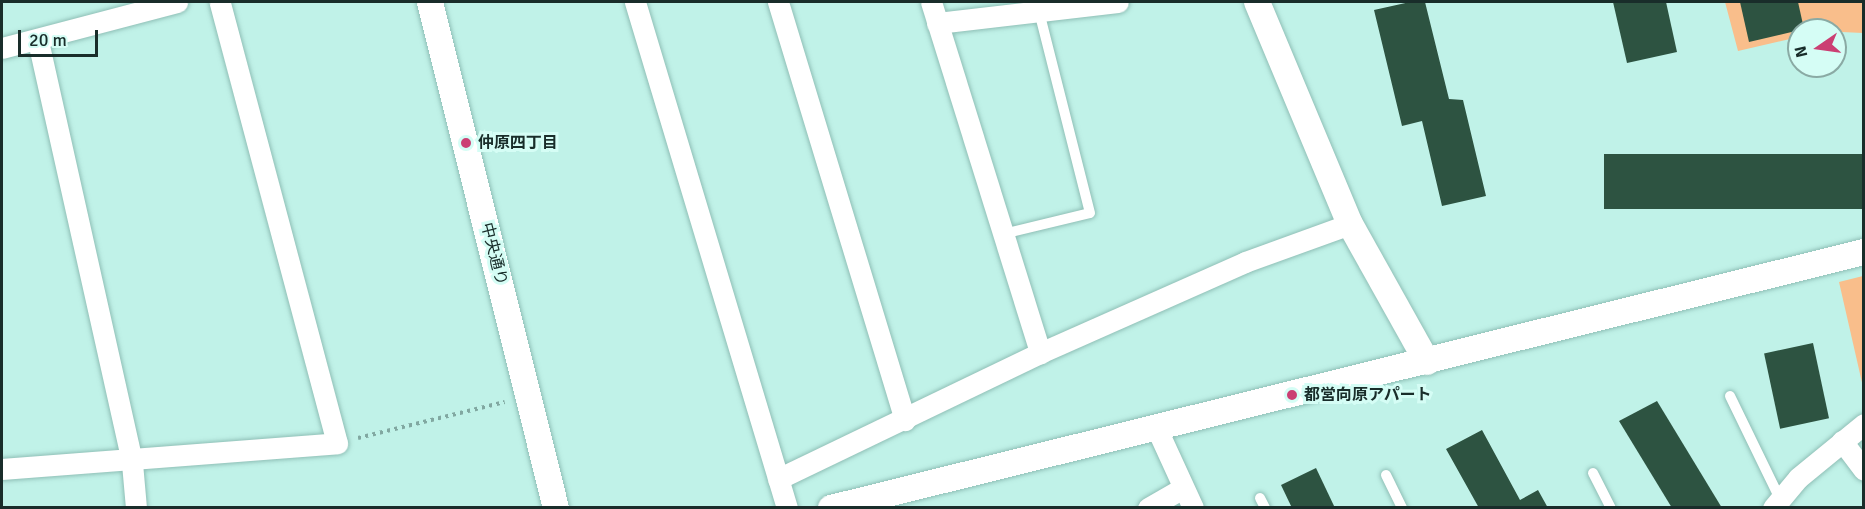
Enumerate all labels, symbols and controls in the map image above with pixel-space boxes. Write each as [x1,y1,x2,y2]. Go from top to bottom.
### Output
scale bar [21,18,100,56]
north arrow [1787,18,1847,78]
text: 20 m [29,29,67,51]
text: N [1790,44,1812,59]
place label: 仲原四丁目 [478,133,558,153]
marker: 仲原四丁目 [459,136,473,150]
street label: 中央通り [477,221,511,287]
place label: 都営向原アパート [1304,385,1432,405]
marker: 都営向原アパート [1285,388,1299,402]

